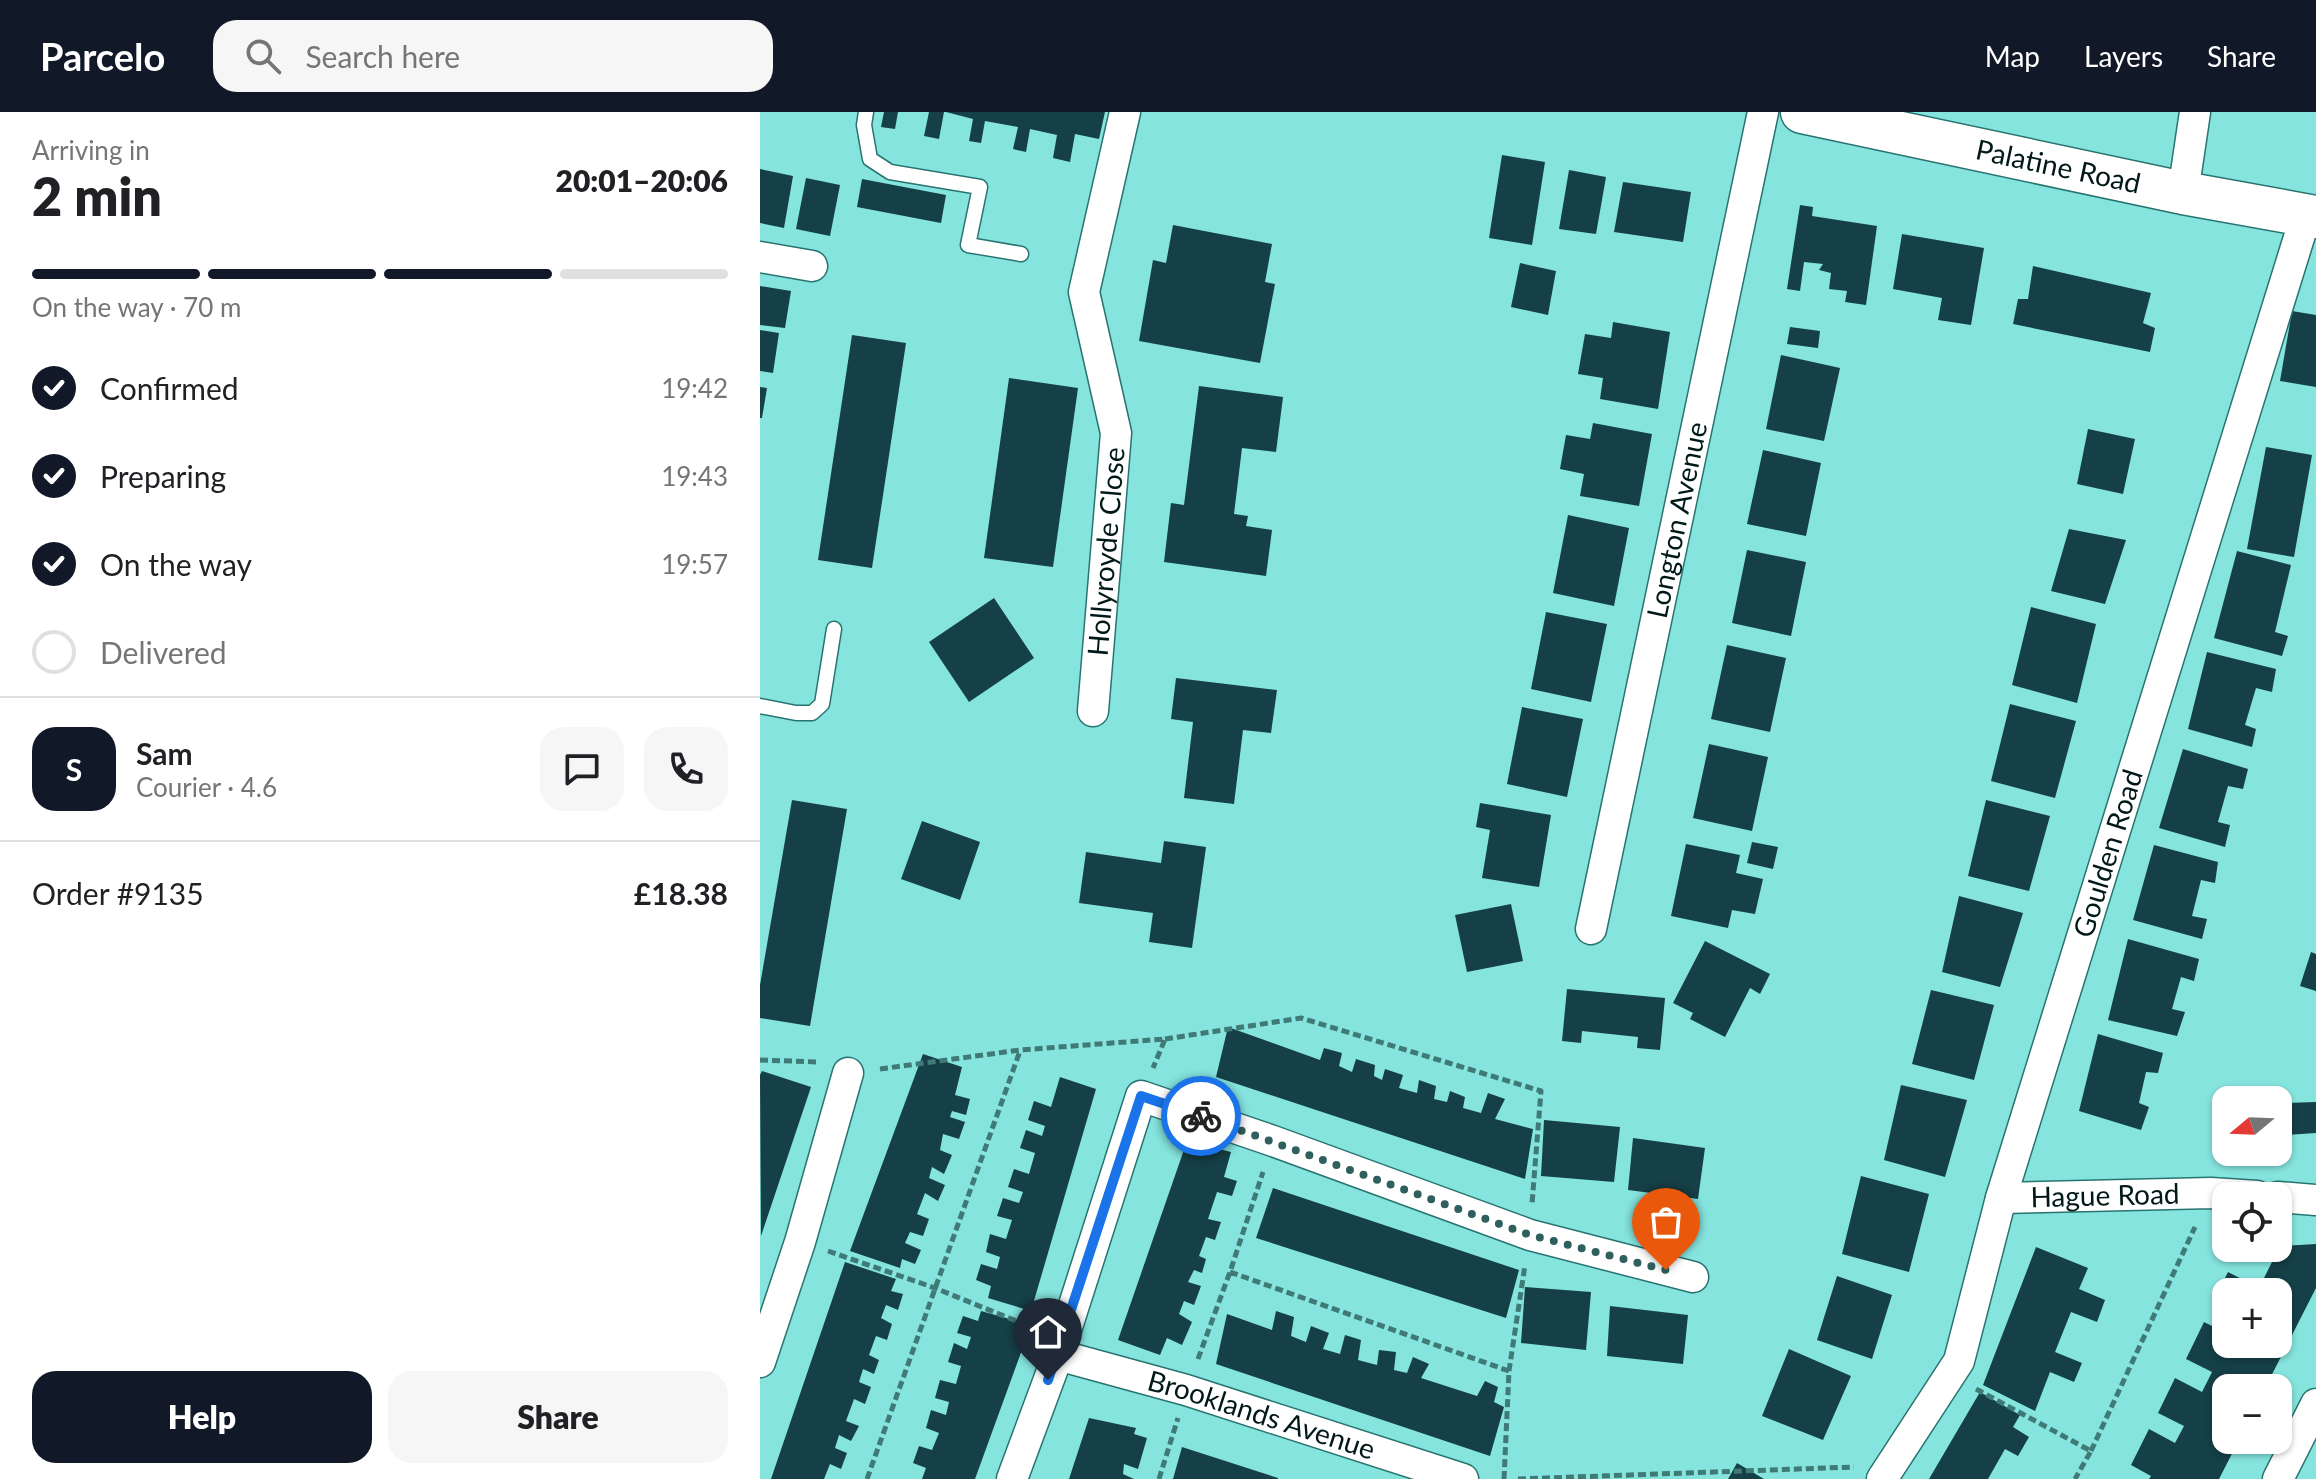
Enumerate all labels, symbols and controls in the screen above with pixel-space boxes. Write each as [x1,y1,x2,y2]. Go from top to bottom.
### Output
search box [213,20,773,92]
text: Parcelo [40,33,165,79]
icon: search [241,34,285,78]
text: Search here [305,38,460,74]
text: Map [1985,39,2040,73]
text: Layers [2084,39,2163,73]
text: Share [2207,39,2276,73]
street label: Palatine Road [1973,131,2144,200]
text: Arriving in [32,134,150,166]
text: 20:01–20:06 [555,162,728,198]
text: 2 min [32,165,162,227]
text: On the way · 70 m [32,291,241,323]
icon: check [32,366,76,410]
text: Confirmed [100,370,239,406]
text: 19:42 [661,372,728,404]
street label: Longton Avenue [1639,418,1713,621]
street label: Hollyroyde Close [1080,446,1131,657]
icon: check [32,454,76,498]
text: Preparing [100,458,226,494]
text: 19:43 [661,460,728,492]
icon: check [32,542,76,586]
text: On the way [100,546,252,582]
text: 19:57 [661,548,728,580]
text: Delivered [100,634,227,670]
button: chat [540,727,624,811]
button: phone [644,727,728,811]
text: Sam [136,735,193,771]
text: S [66,751,82,787]
street label: Goulden Road [2065,765,2149,941]
text: Courier · 4.6 [136,771,277,803]
text: Order #9135 [32,875,204,911]
text: £18.38 [634,875,728,911]
courier [1161,1076,1241,1156]
north arrow [2212,1086,2292,1166]
map controls [2212,1086,2292,1454]
icon: bike [1179,1094,1223,1138]
street label: Hague Road [2030,1176,2180,1213]
button: locate [2212,1182,2292,1262]
pin [1632,1188,1700,1270]
icon: bag [1644,1200,1688,1244]
button: + [2212,1278,2292,1358]
pin [1014,1298,1082,1380]
icon: home [1026,1310,1070,1354]
street label: Brooklands Avenue [1144,1362,1380,1466]
button: Help [32,1371,372,1463]
button: Share [388,1371,728,1463]
button: − [2212,1374,2292,1454]

